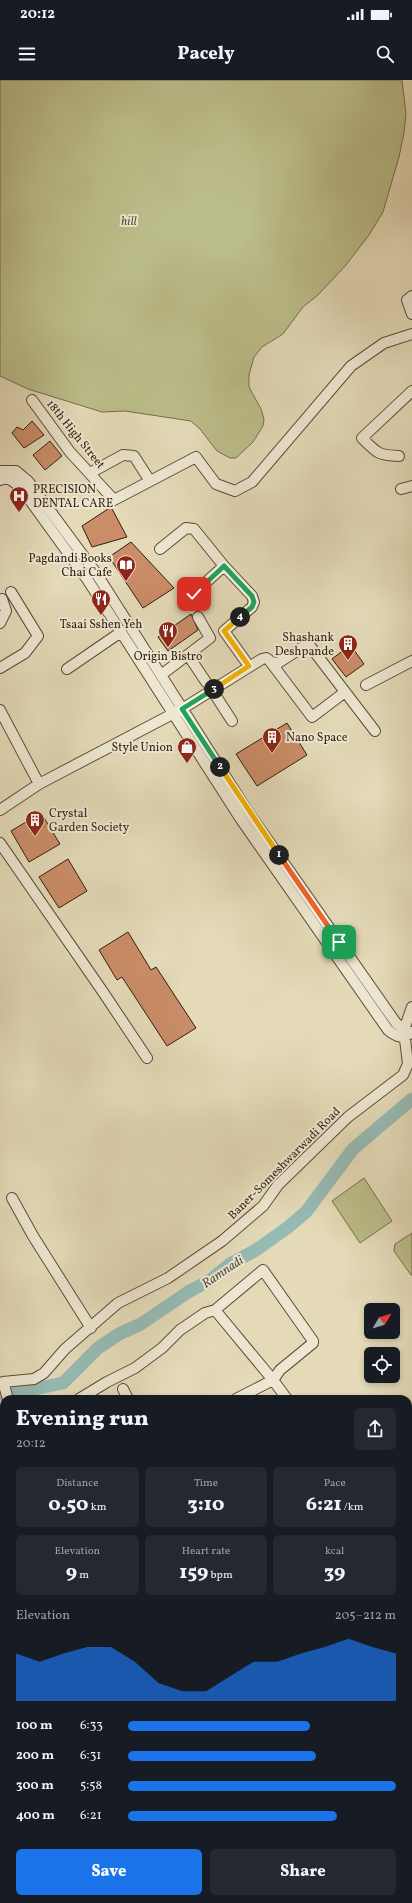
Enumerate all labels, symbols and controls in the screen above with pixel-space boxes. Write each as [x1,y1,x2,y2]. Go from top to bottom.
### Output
text: 20:12 [20,4,55,25]
text: Pacely [178,42,234,67]
icon: menu [16,43,38,65]
icon: search [374,43,396,65]
park label: hill [121,214,137,230]
street label: 18th High Street [42,397,108,472]
place label: PRECISION DENTAL CARE [33,482,113,512]
hospital icon: PRECISION DENTAL CARE [8,485,30,513]
place label: Pagdandi Books Chai Cafe [28,551,112,581]
library icon: Pagdandi Books Chai Cafe [115,554,137,582]
pin [177,577,211,611]
icon: check [183,583,205,605]
restaurant icon: Tsaai Sshen Yeh [90,588,112,616]
pin: 4 [230,607,250,627]
text: 4 [237,609,243,624]
place label: Tsaai Sshen Yeh [60,617,142,633]
restaurant icon: Origin Bistro [157,620,179,648]
place label: Shashank Deshpande [275,630,334,660]
building icon: Shashank Deshpande [337,633,359,661]
place label: Origin Bistro [134,649,202,665]
pin: 3 [204,679,224,699]
text: 3 [211,681,217,696]
building icon: Nano Space [261,726,283,754]
place label: Nano Space [286,730,348,746]
shop icon: Style Union [176,736,198,764]
place label: Style Union [112,740,173,756]
pin: 2 [210,757,230,777]
text: 2 [217,759,223,774]
place label: Crystal Garden Society [49,806,130,836]
building icon: Crystal Garden Society [24,809,46,837]
pin: 1 [269,845,289,865]
text: 1 [277,847,281,862]
pin [322,925,356,959]
icon: arrive [328,931,350,953]
street label: Baner-Someshwarwadi Road [225,1104,345,1223]
water label: Ramnadi [199,1252,248,1293]
north arrow [364,1303,400,1339]
map controls [364,1303,400,1383]
button: locate [364,1347,400,1383]
text: Evening run [16,1404,149,1435]
button: share [354,1408,396,1450]
text: 20:12 [16,1435,46,1453]
text: Distance [56,1476,98,1491]
text: Time [194,1476,218,1491]
text: Pace [324,1476,346,1491]
text: 0.50 [48,1491,89,1519]
text: 3:10 [188,1491,224,1519]
text: 6:21 [306,1491,342,1519]
text: km [89,1500,106,1515]
text: /km [342,1500,364,1515]
text: Elevation [54,1544,100,1559]
text: Heart rate [182,1544,230,1559]
text: kcal [325,1544,344,1559]
text: 9 [66,1559,77,1587]
text: 159 [179,1559,208,1587]
text: 39 [324,1559,345,1587]
text: m [77,1568,89,1583]
text: bpm [208,1568,233,1583]
text: Elevation [16,1607,70,1625]
text: 205–212 m [335,1607,396,1625]
text: 100 m [16,1717,53,1735]
text: 6:33 [80,1717,103,1735]
text: 200 m [16,1747,54,1765]
text: 6:31 [80,1747,101,1765]
text: 300 m [16,1777,54,1795]
text: 5:58 [80,1777,102,1795]
text: 400 m [16,1807,55,1825]
text: 6:21 [80,1807,102,1825]
button: Save [16,1849,202,1895]
button: Share [210,1849,396,1895]

